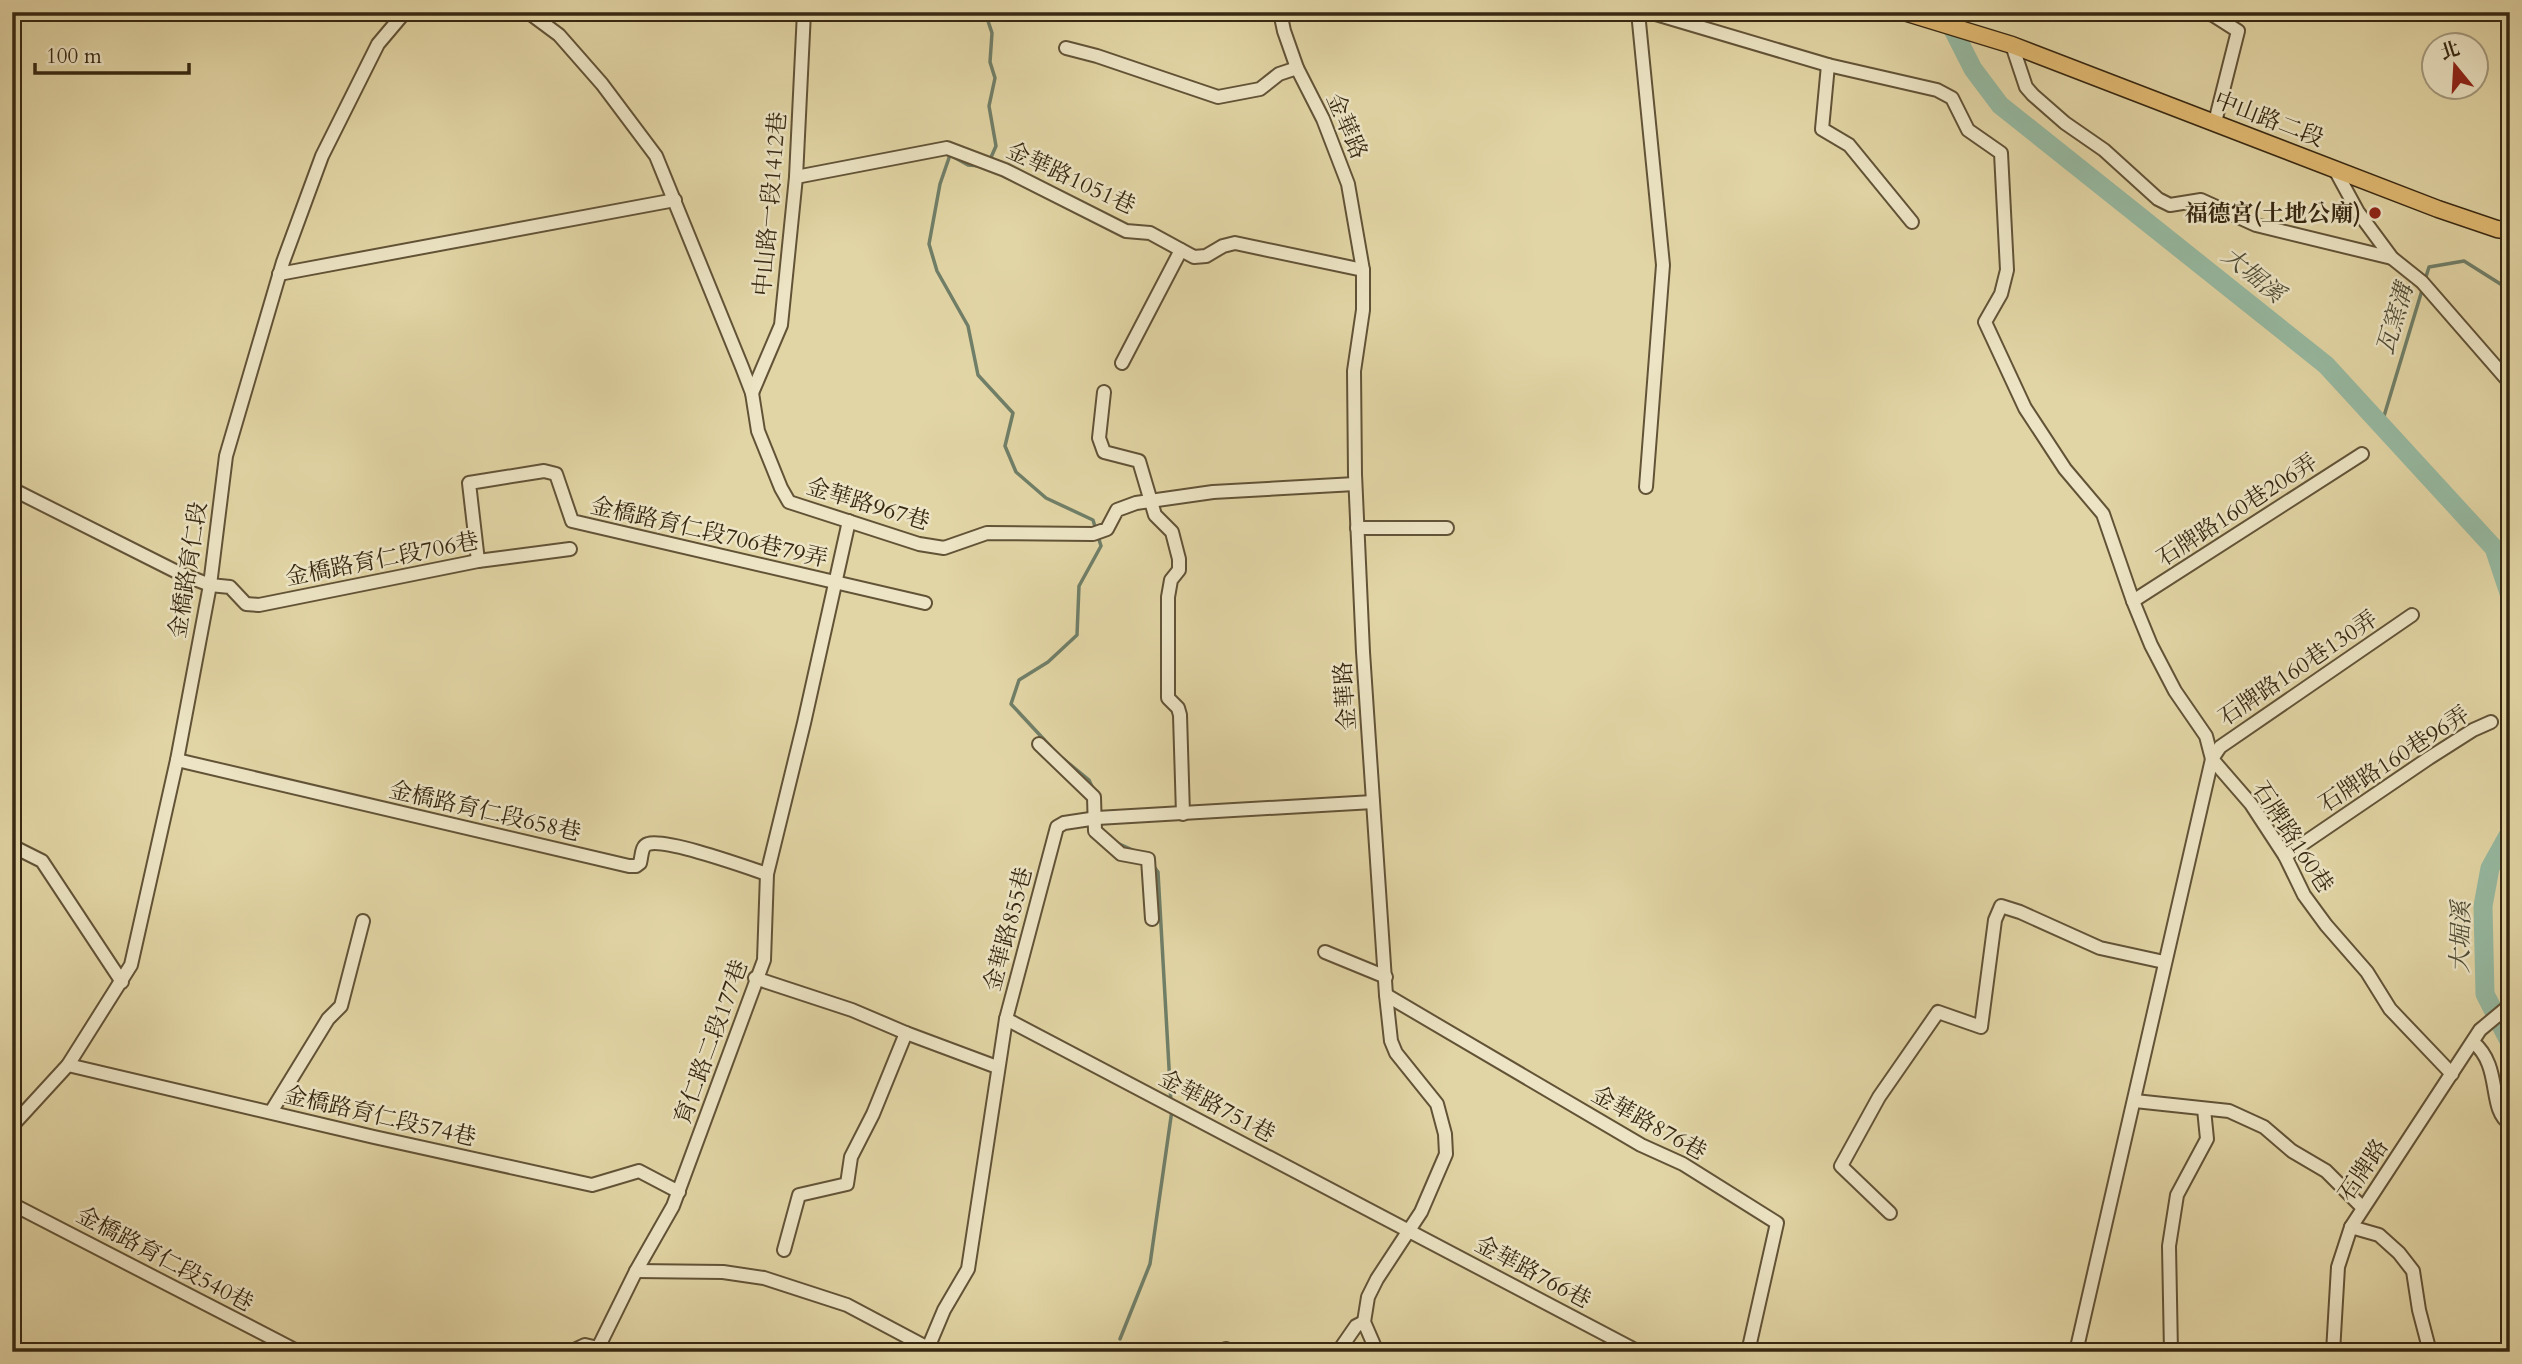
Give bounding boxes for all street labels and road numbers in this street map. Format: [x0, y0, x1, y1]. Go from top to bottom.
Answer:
street label: 中山路二段 [2210, 84, 2328, 154]
street label: 金華路 [1319, 88, 1375, 164]
street label: 中山路一段1412巷 [746, 110, 794, 298]
street label: 金華路1051巷 [1001, 135, 1141, 221]
street label: 石牌路160巷206弄 [2151, 446, 2323, 574]
street label: 金華路967巷 [803, 471, 933, 537]
street label: 金橋路育仁段706巷79弄 [587, 490, 831, 574]
street label: 金橋路育仁段 [162, 499, 214, 641]
street label: 金橋路育仁段706巷 [283, 525, 481, 593]
street label: 石牌路160巷130弄 [2212, 603, 2384, 733]
street label: 金華路 [1327, 661, 1363, 731]
street label: 石牌路160巷96弄 [2313, 699, 2475, 819]
street label: 金橋路育仁段658巷 [386, 774, 584, 848]
street label: 石牌路160巷 [2245, 775, 2341, 899]
street label: 金華路855巷 [977, 863, 1039, 995]
street label: 育仁路二段177巷 [667, 955, 755, 1129]
street label: 金華路751巷 [1154, 1062, 1280, 1150]
street label: 金橋路育仁段574巷 [281, 1079, 479, 1153]
street label: 金華路876巷 [1586, 1079, 1712, 1167]
street label: 石牌路 [2331, 1133, 2395, 1207]
street label: 金橋路育仁段540巷 [71, 1199, 259, 1319]
street label: 金華路766巷 [1470, 1228, 1596, 1316]

